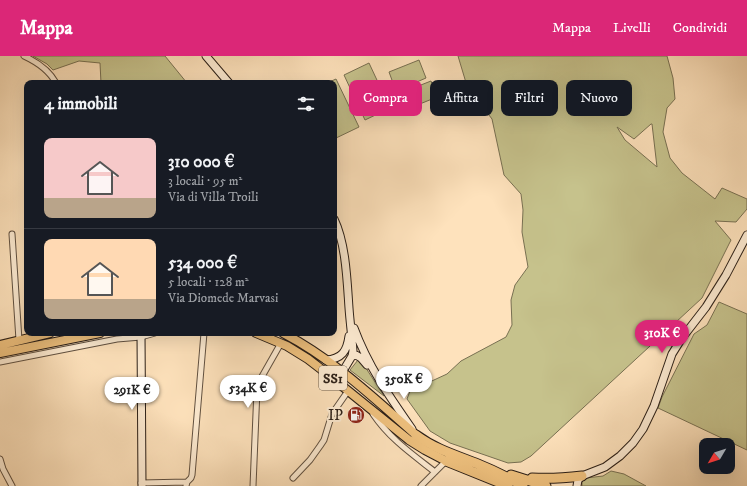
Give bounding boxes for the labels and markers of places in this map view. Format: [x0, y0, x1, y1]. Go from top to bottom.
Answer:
pin: 310K € [629, 320, 695, 354]
pin: 350K € [371, 366, 437, 400]
pin: 534K € [215, 375, 281, 409]
pin: 291K € [99, 377, 165, 411]
fuel station icon: IP [346, 405, 366, 425]
place label: IP [328, 406, 343, 425]

